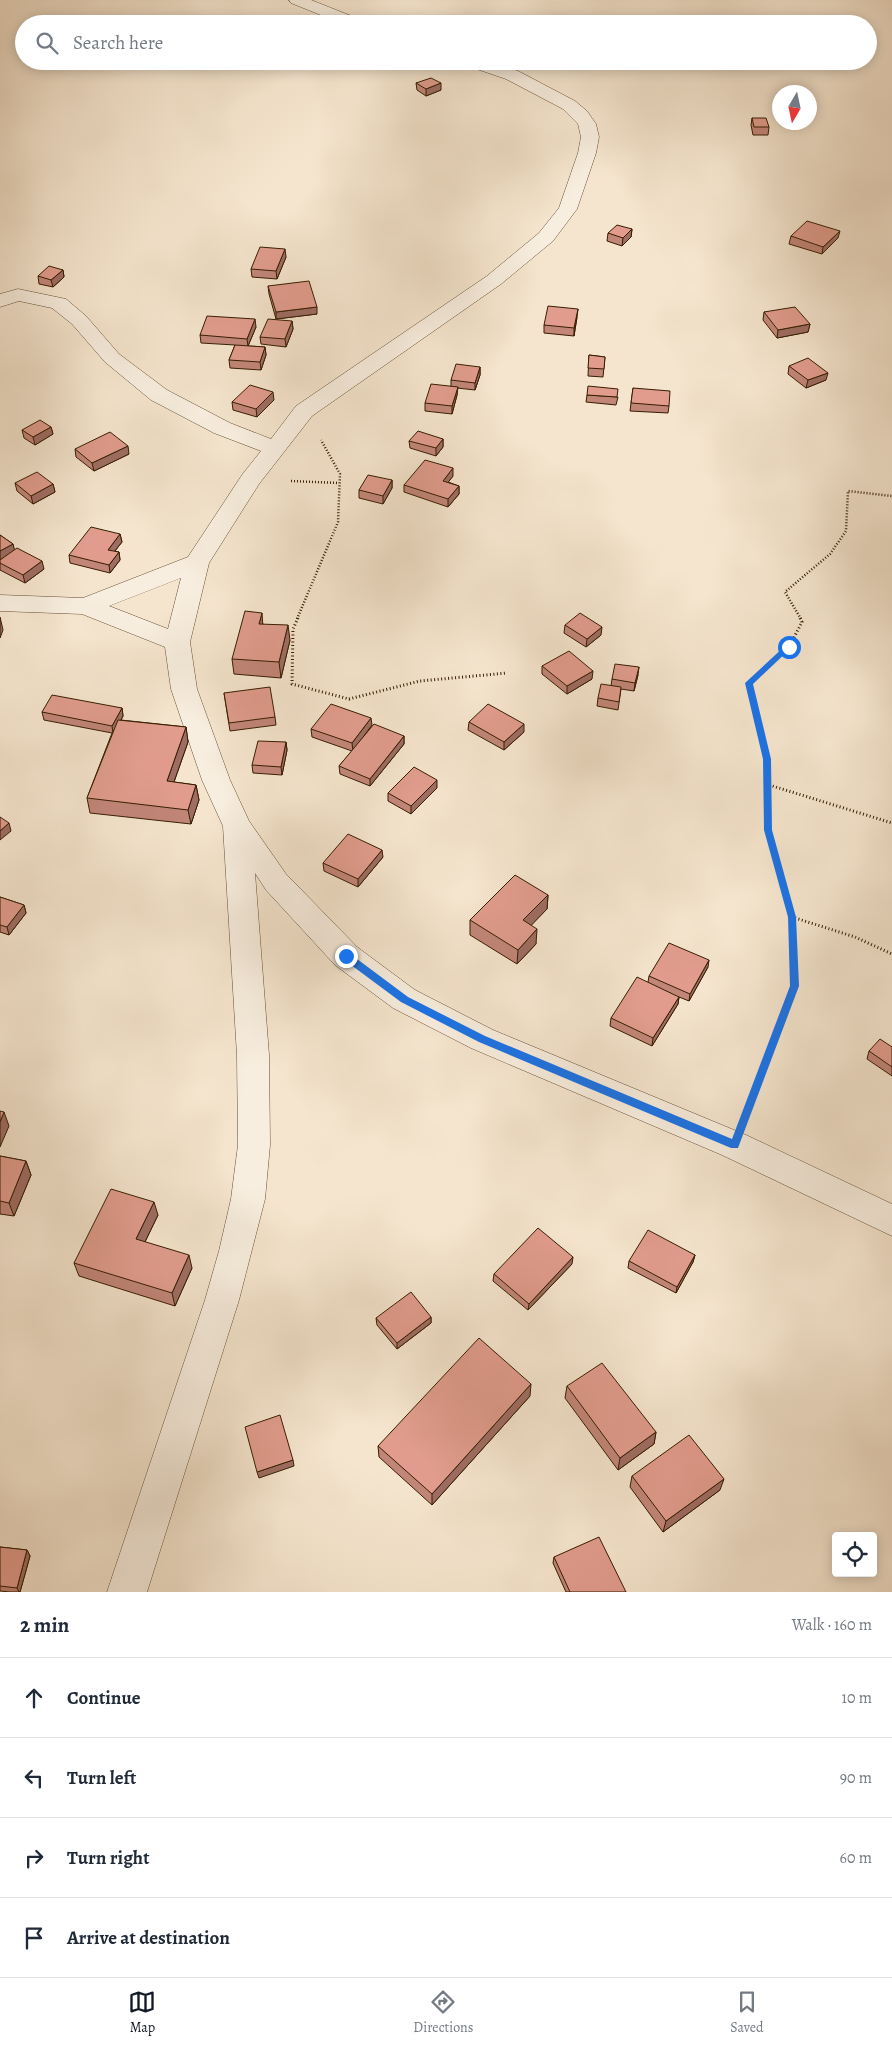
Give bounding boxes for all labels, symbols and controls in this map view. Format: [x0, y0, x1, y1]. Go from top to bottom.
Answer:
search box [15, 15, 877, 70]
icon: search [33, 29, 61, 57]
text: Search here [73, 30, 163, 56]
north arrow [772, 85, 817, 130]
route start [778, 636, 801, 659]
route end [335, 945, 358, 968]
map controls [832, 1532, 877, 1577]
button: locate [832, 1532, 877, 1577]
text: 2 min [20, 1611, 69, 1639]
text: Walk · 160 m [792, 1614, 872, 1636]
icon: ahead [20, 1684, 48, 1712]
text: Continue [67, 1685, 141, 1711]
text: 10 m [842, 1687, 872, 1709]
icon: left [20, 1764, 48, 1792]
text: Turn left [67, 1765, 136, 1791]
text: 90 m [840, 1767, 872, 1789]
icon: right [20, 1844, 48, 1872]
text: Turn right [67, 1845, 149, 1871]
text: 60 m [840, 1847, 872, 1869]
icon: arrive [20, 1924, 48, 1952]
text: Arrive at destination [67, 1925, 230, 1951]
tab: Map [128, 1988, 156, 2037]
tab: Directions [413, 1988, 473, 2037]
tab: Saved [730, 1988, 764, 2037]

